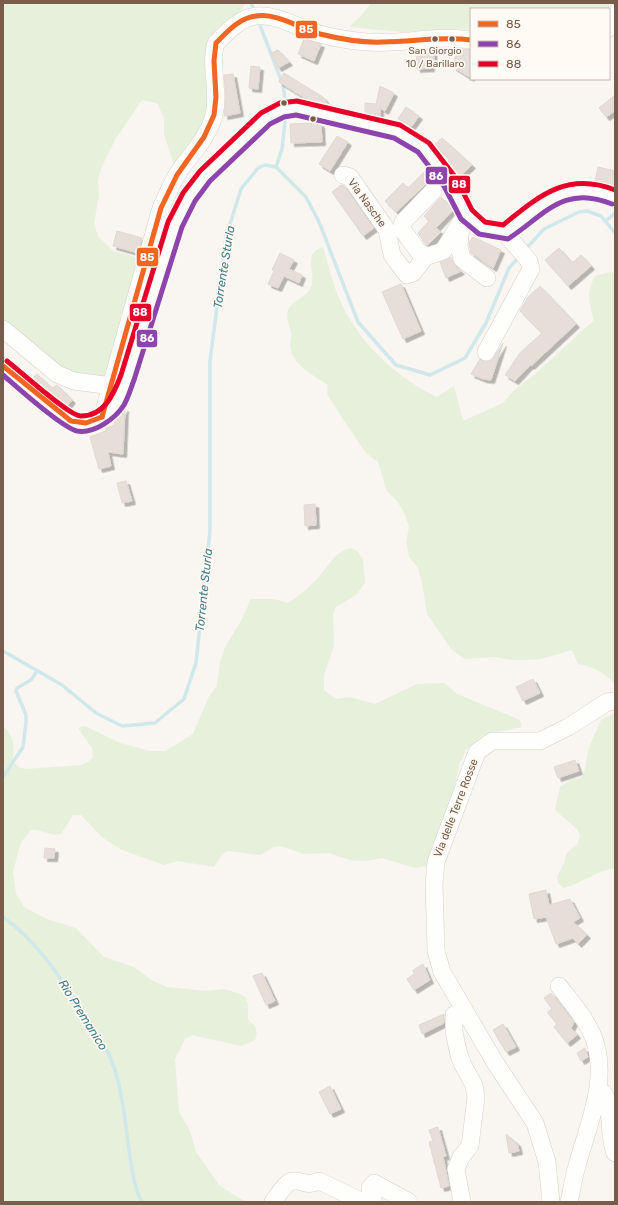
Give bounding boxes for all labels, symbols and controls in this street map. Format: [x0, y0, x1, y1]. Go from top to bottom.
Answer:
legend [470, 8, 610, 80]
text: 85 [506, 17, 521, 31]
line badge: 85 [295, 20, 318, 39]
text: 85 [299, 23, 313, 36]
marker: San Giorgio 10 / Barillaro [430, 34, 440, 44]
unlabelled marker [447, 34, 457, 44]
text: 86 [506, 37, 521, 51]
place label: San Giorgio 10 / Barillaro [406, 45, 465, 70]
text: 88 [506, 57, 521, 71]
unlabelled marker [279, 98, 289, 108]
unlabelled marker [308, 114, 318, 124]
line badge: 86 [425, 166, 448, 185]
text: 86 [429, 170, 443, 183]
line badge: 88 [448, 175, 471, 194]
street label: Via Nasche [345, 176, 389, 230]
text: 88 [452, 178, 466, 191]
water label: Torrente Sturla [211, 225, 237, 309]
line badge: 85 [136, 247, 159, 267]
text: 85 [140, 251, 154, 264]
line badge: 88 [129, 303, 152, 322]
text: 88 [133, 306, 147, 319]
line badge: 86 [136, 329, 158, 348]
text: 86 [140, 332, 154, 345]
water label: Torrente Sturla [193, 548, 215, 632]
street label: Via delle Terre Rosse [431, 757, 481, 859]
water label: Rio Premanico [56, 977, 110, 1053]

